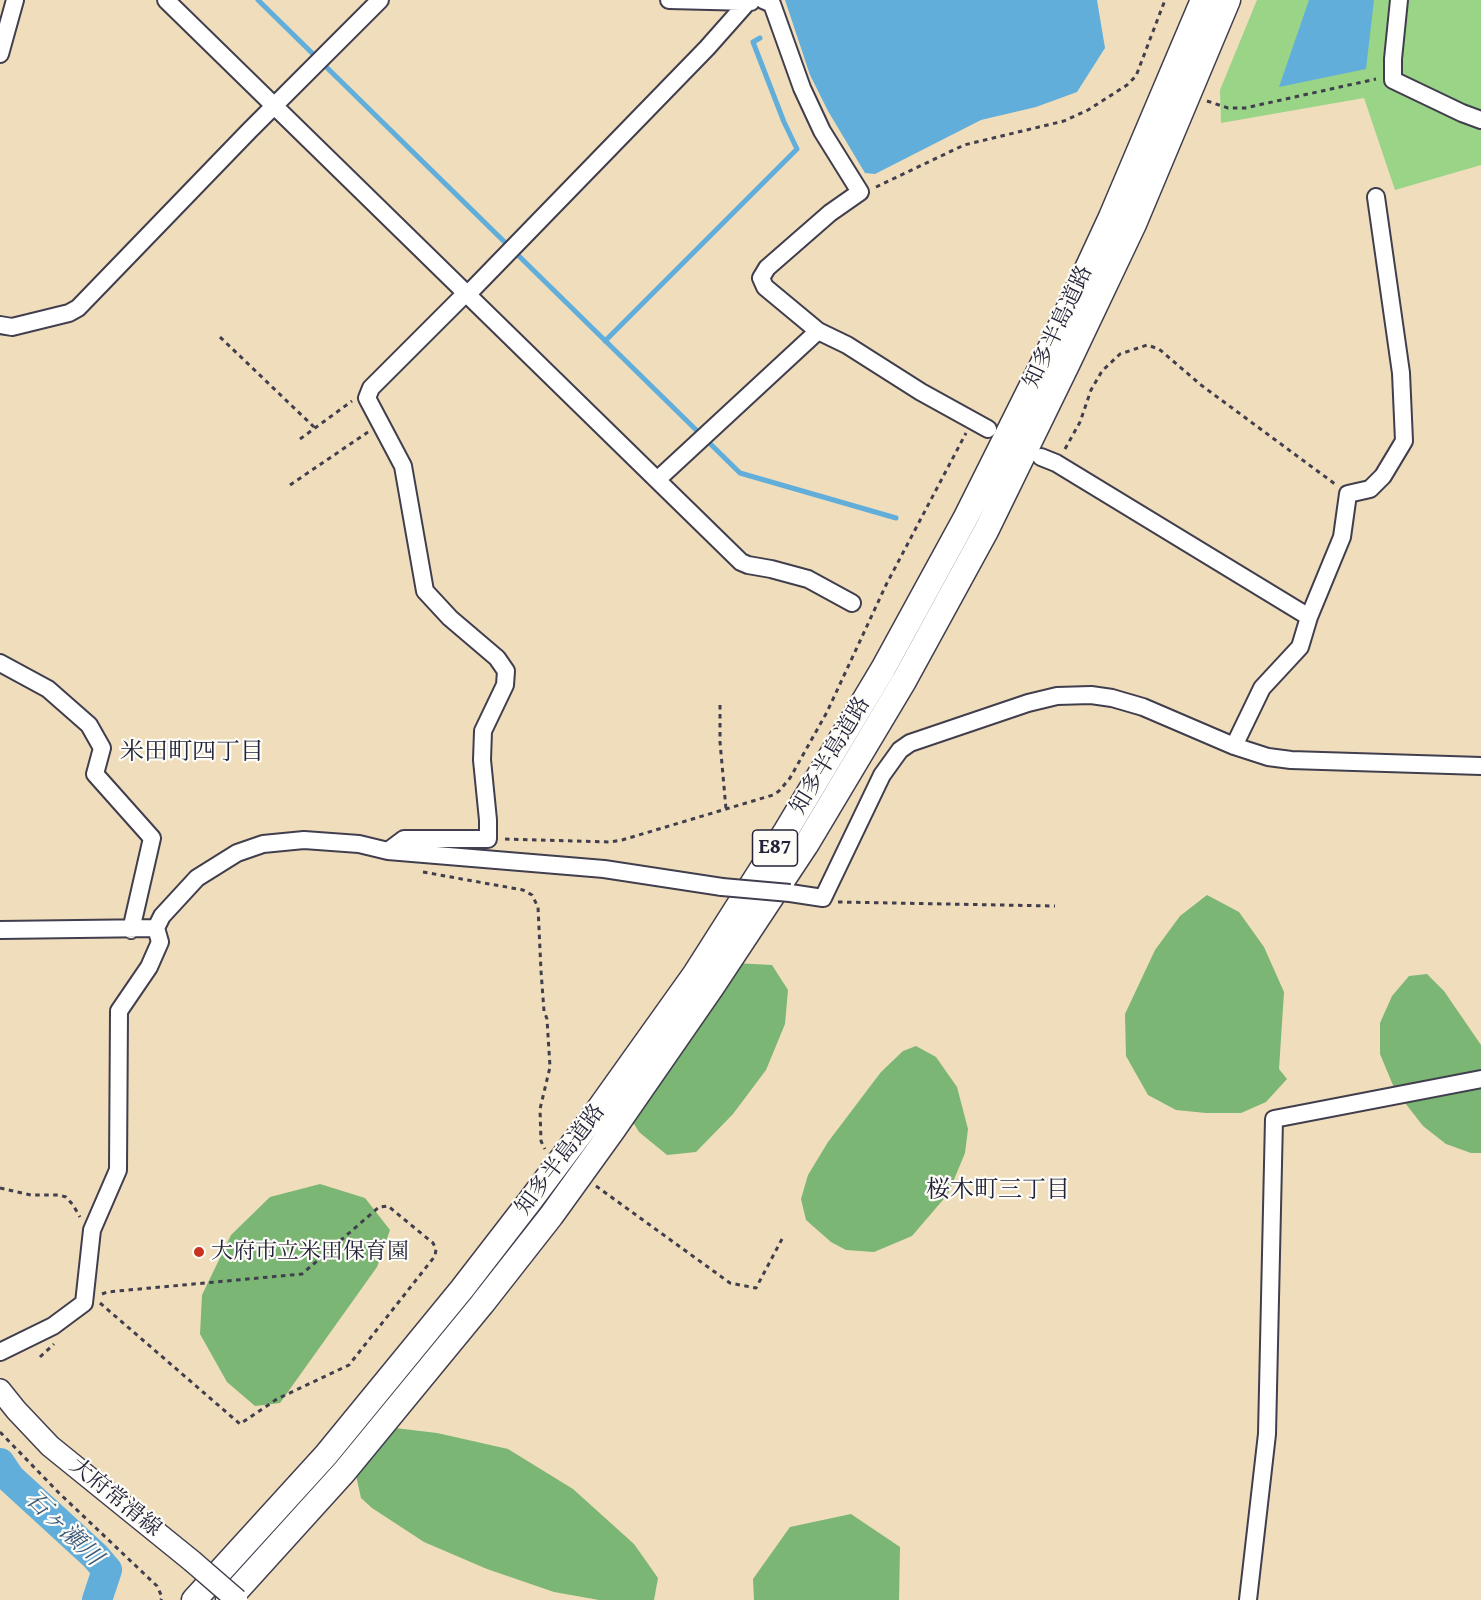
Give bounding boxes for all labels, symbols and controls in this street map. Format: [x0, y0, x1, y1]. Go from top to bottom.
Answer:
street label: 知多半島道路 [1019, 262, 1099, 392]
street label: 知多半島道路 [786, 693, 876, 819]
district label: 米田町四丁目 [120, 739, 264, 767]
road number: E87 [752, 830, 798, 866]
street label: 知多半島道路 [511, 1099, 611, 1221]
district label: 桜木町三丁目 [926, 1177, 1070, 1205]
place label: 大府市立米田保育園 [211, 1239, 409, 1265]
marker: 大府市立米田保育園 [192, 1245, 206, 1259]
street label: 大府常滑線 [64, 1453, 166, 1543]
water label: 石ヶ瀬川 [18, 1485, 108, 1573]

